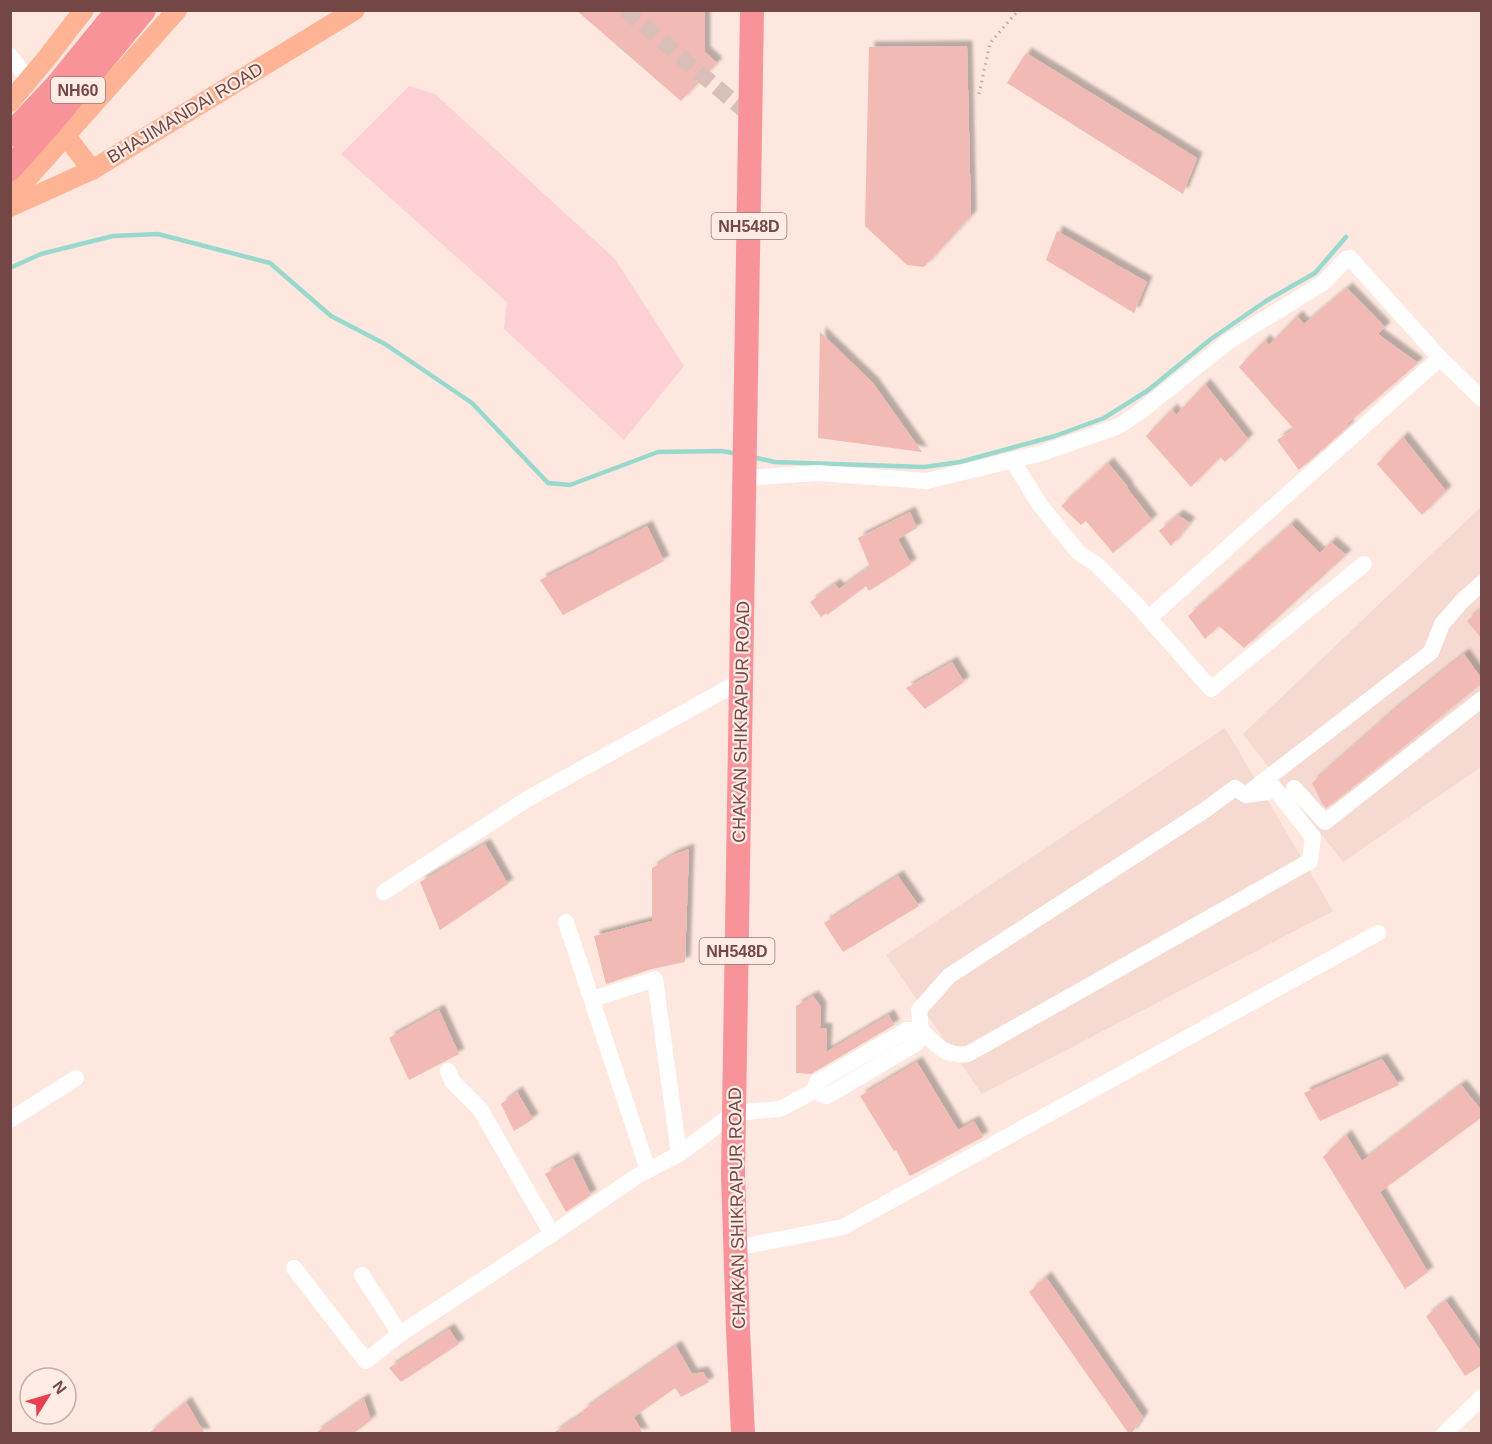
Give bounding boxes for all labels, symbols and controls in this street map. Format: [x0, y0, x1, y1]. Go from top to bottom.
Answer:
street label: BHAJIMANDAI ROAD [104, 59, 266, 167]
road number: NH60 [51, 77, 105, 103]
road number: NH548D [712, 213, 786, 239]
street label: CHAKAN SHIKRAPUR ROAD [729, 601, 753, 843]
road number: NH548D [700, 938, 774, 964]
street label: CHAKAN SHIKRAPUR ROAD [725, 1087, 749, 1329]
north arrow [18, 1366, 78, 1426]
text: N [49, 1378, 70, 1397]

